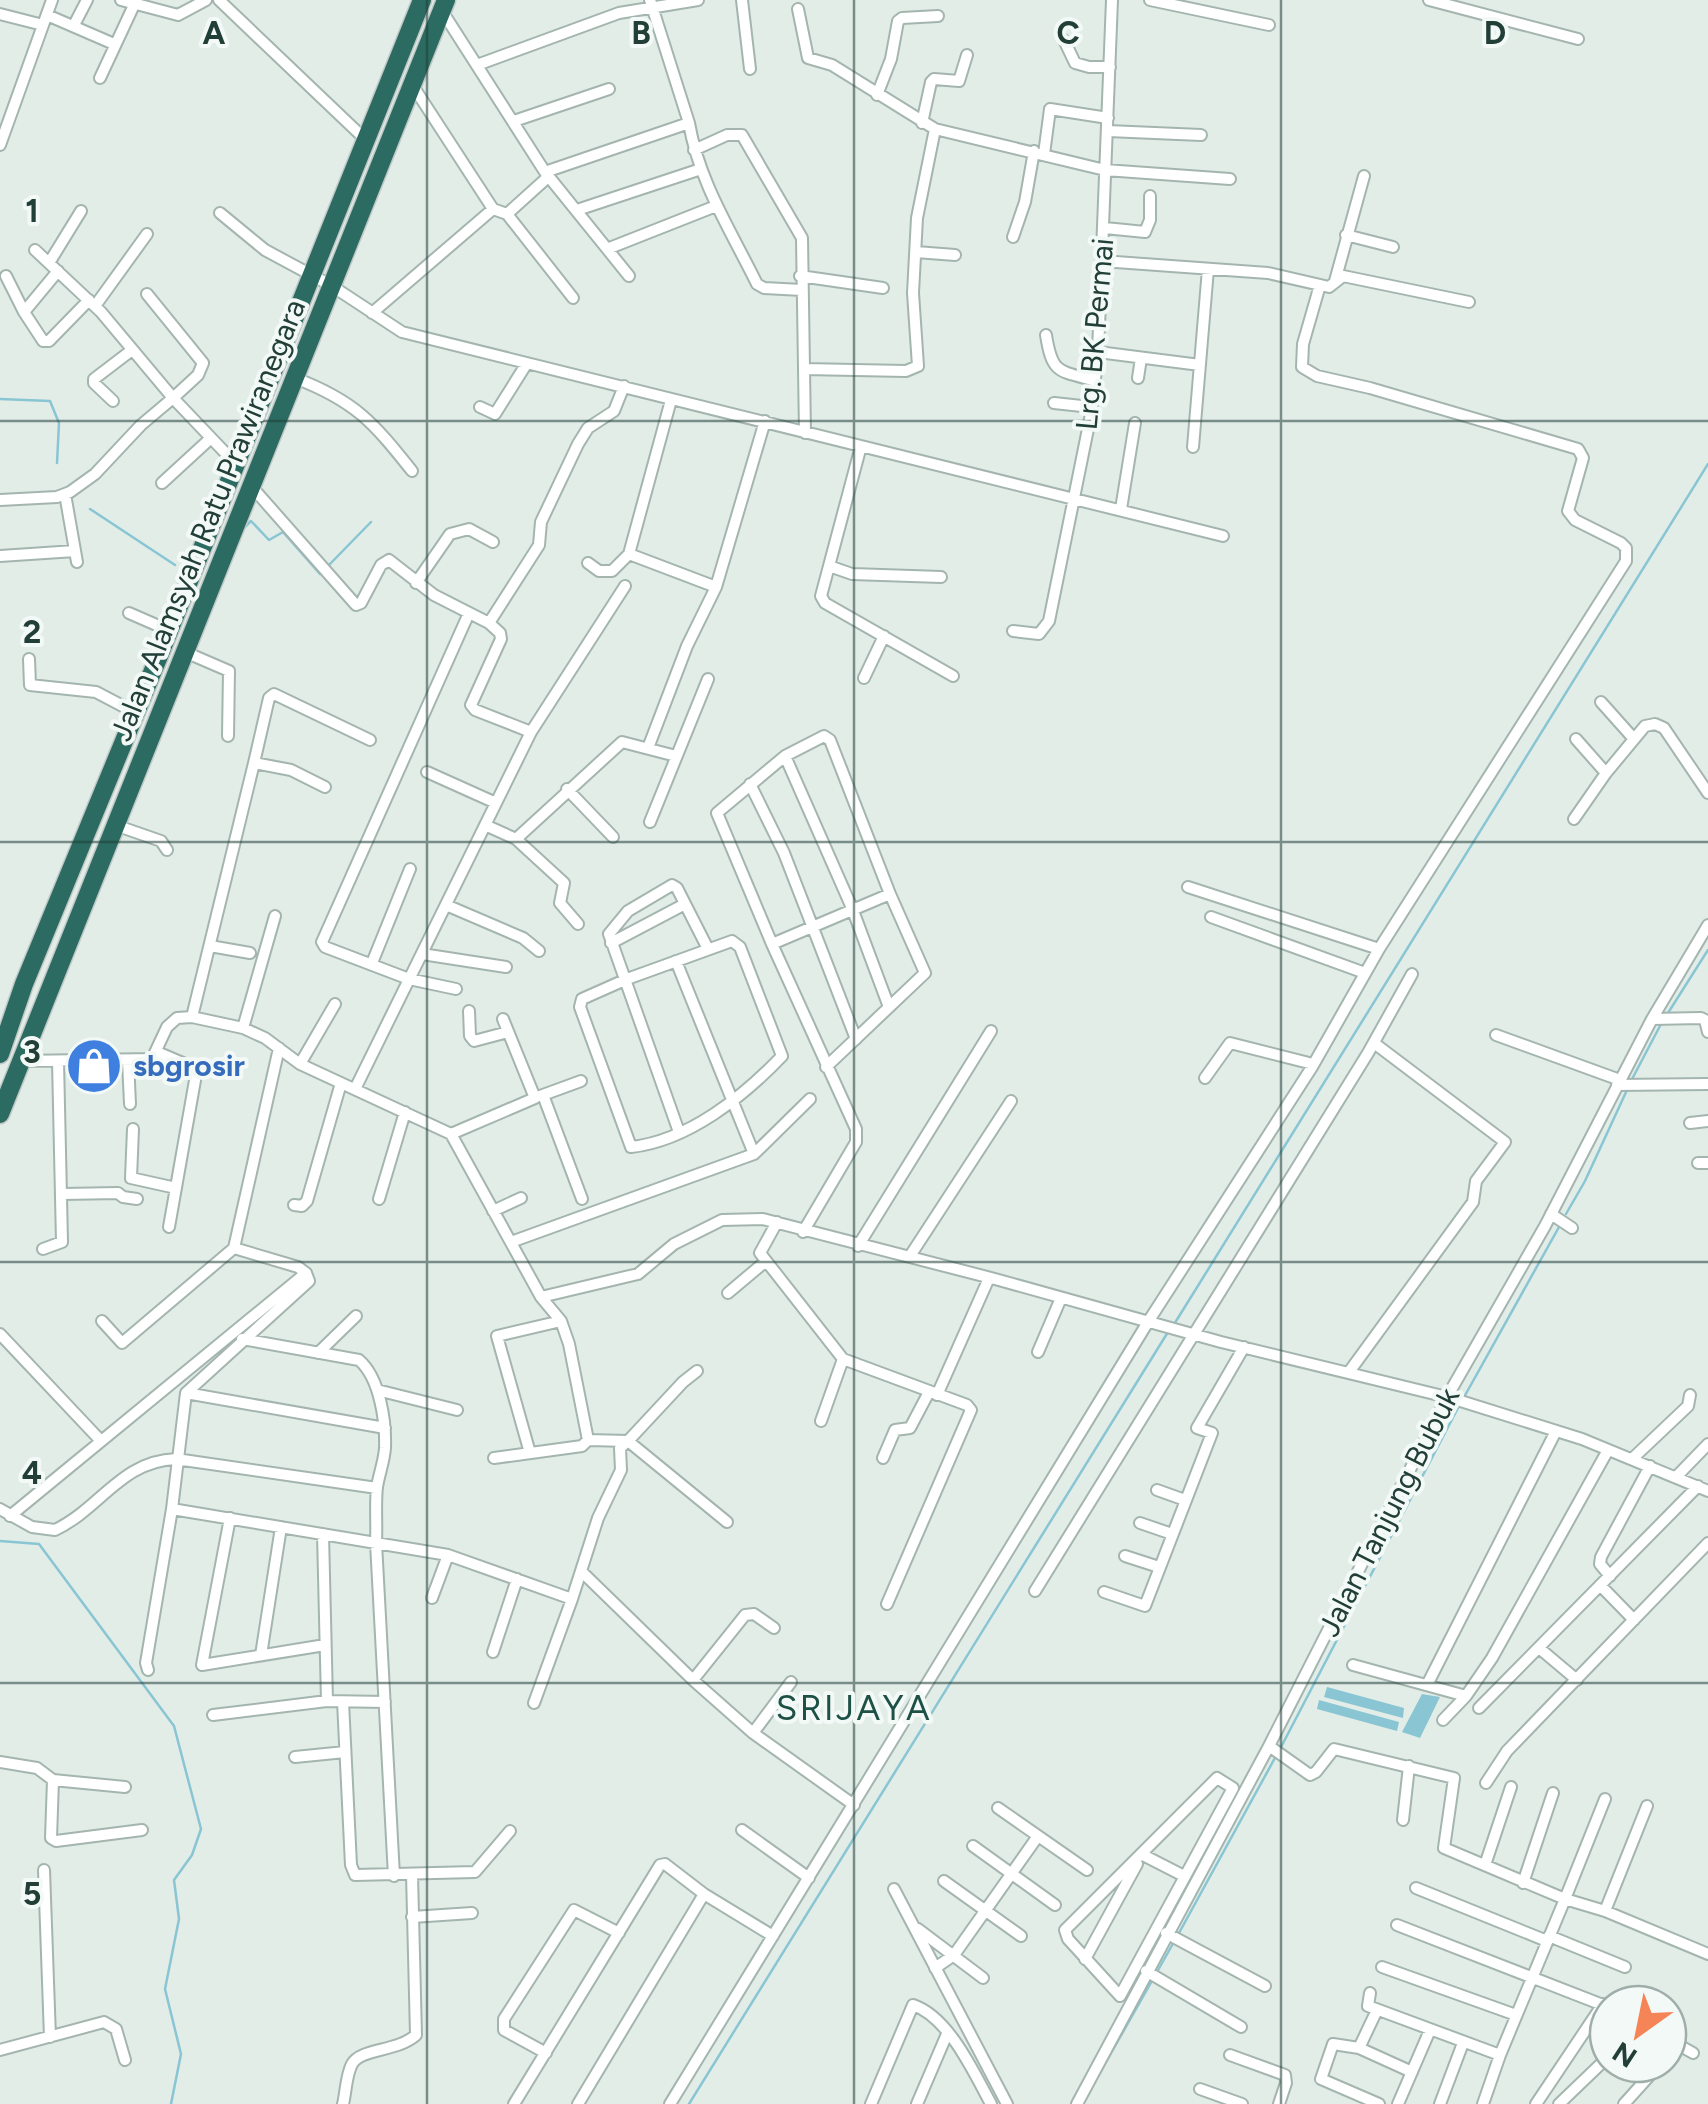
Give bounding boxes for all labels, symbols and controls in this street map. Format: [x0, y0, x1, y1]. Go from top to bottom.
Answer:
text: A [203, 14, 226, 52]
text: B [631, 14, 651, 52]
text: C [1056, 14, 1080, 52]
text: D [1484, 14, 1506, 52]
text: 1 [25, 192, 39, 230]
street label: Lrg. BK Permai [1068, 236, 1121, 431]
street label: Jalan Alamsyah Ratu Prawiranegara [102, 294, 313, 746]
text: 2 [23, 613, 41, 651]
text: 3 [23, 1033, 41, 1071]
shop icon: sbgrosir [64, 1036, 124, 1096]
place label: sbgrosir [133, 1047, 245, 1084]
street label: Jalan Tanjung Bubuk [1310, 1381, 1467, 1642]
text: 4 [22, 1454, 42, 1492]
district label: SRIJAYA [776, 1687, 932, 1729]
text: 5 [23, 1875, 41, 1913]
north arrow [1588, 1984, 1688, 2084]
text: N [1606, 2035, 1643, 2075]

